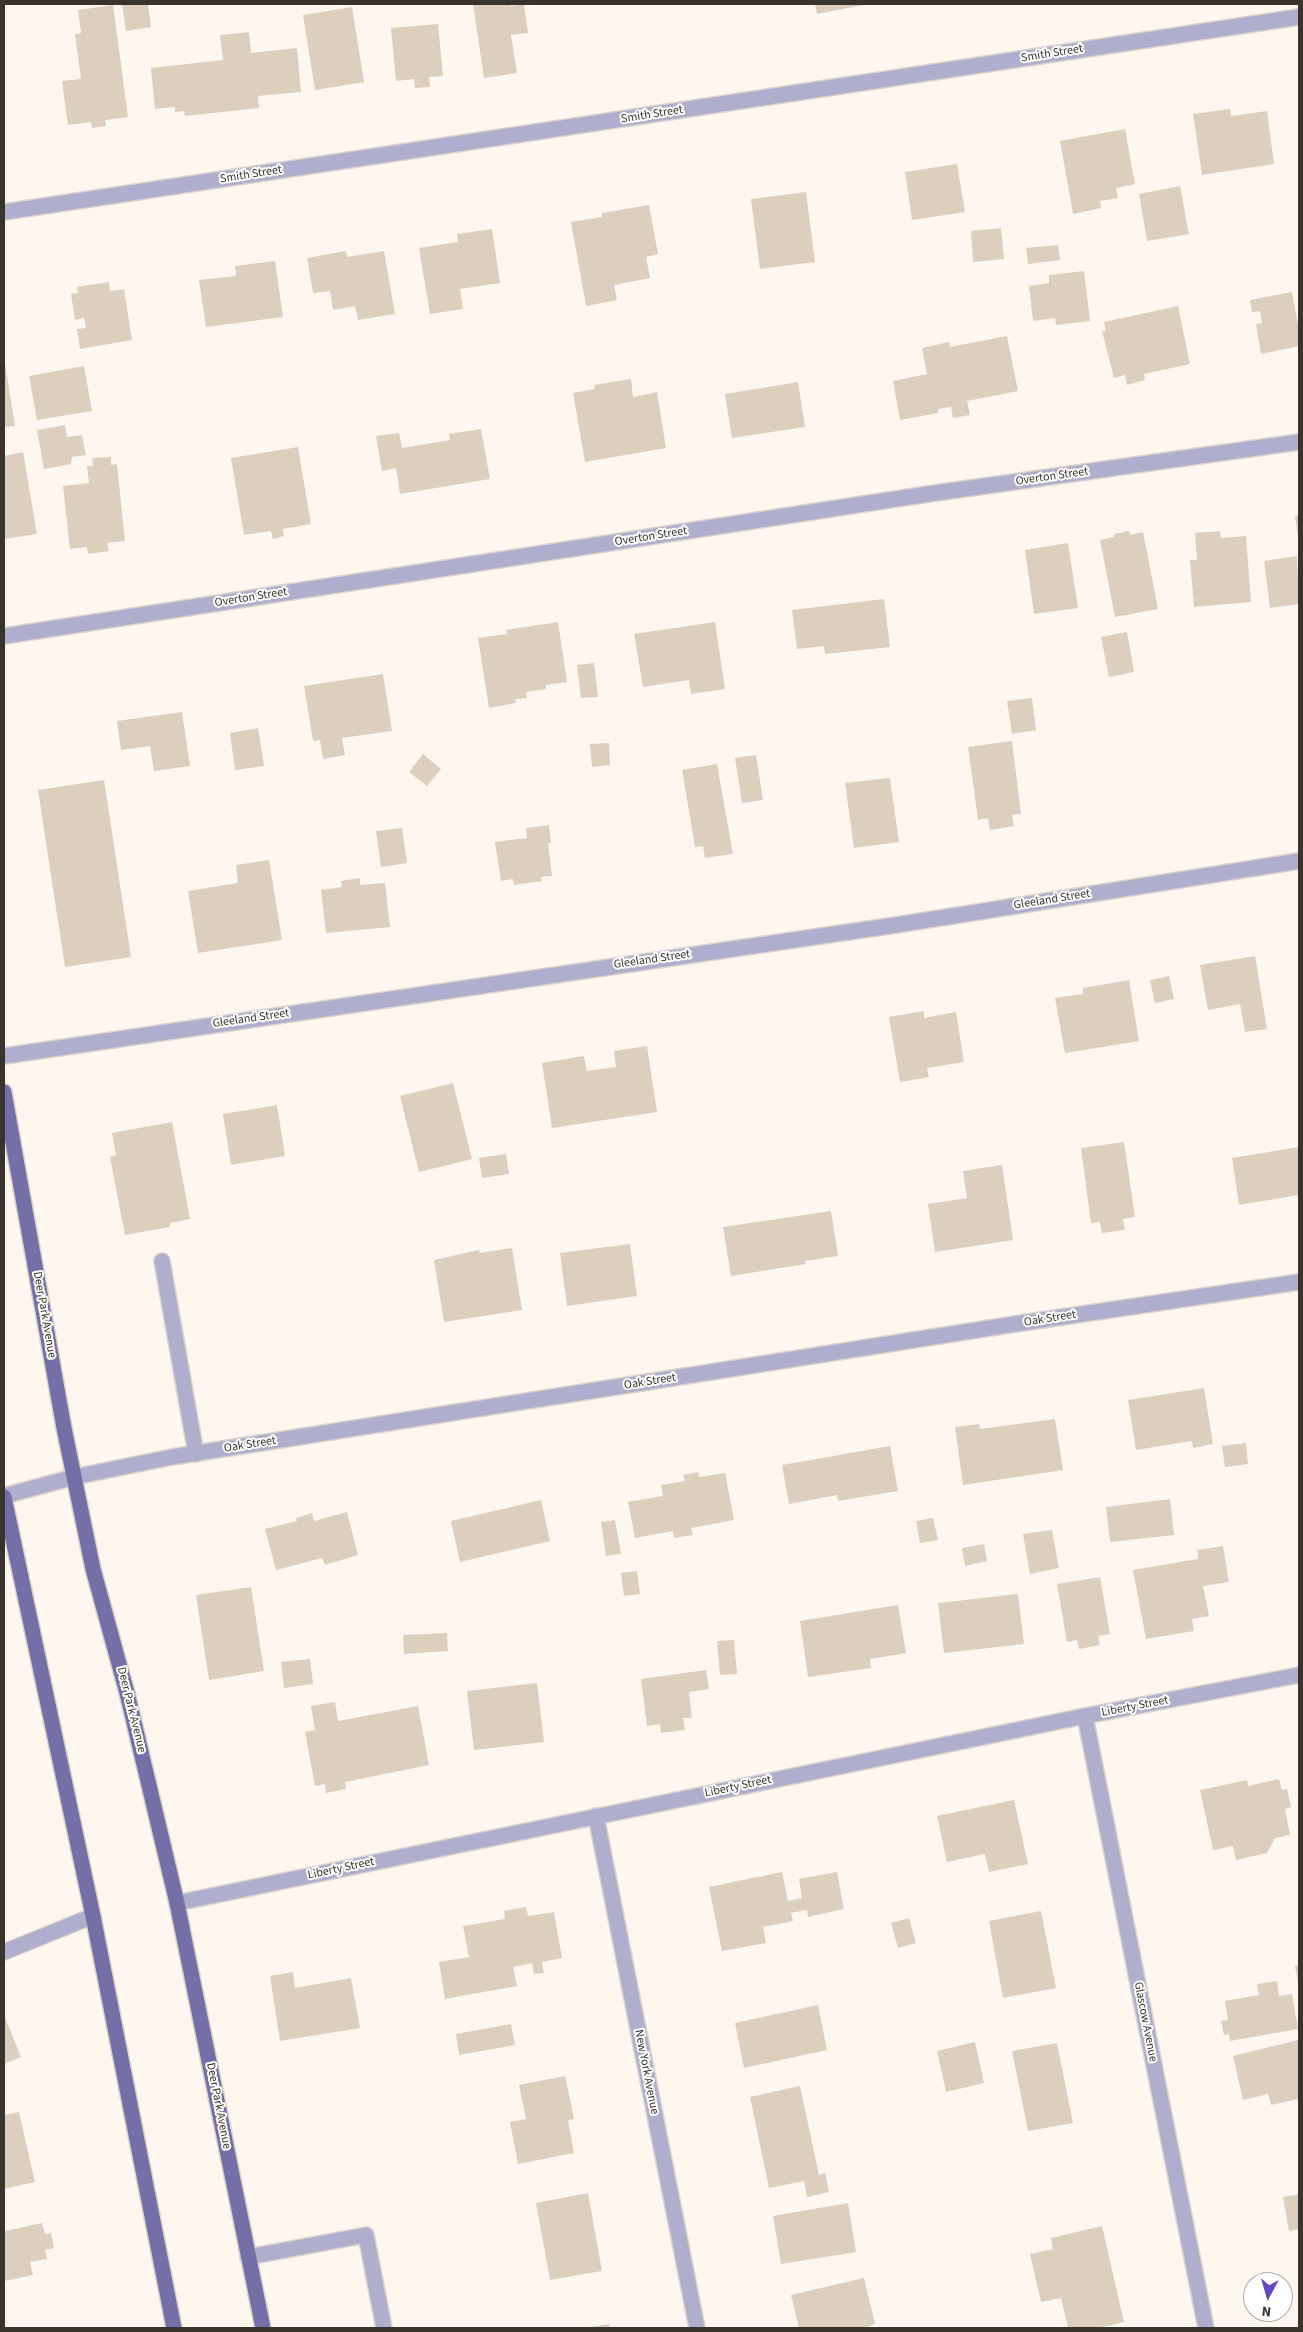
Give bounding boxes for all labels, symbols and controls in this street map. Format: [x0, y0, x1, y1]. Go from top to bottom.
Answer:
street label: Smith Street [1020, 42, 1084, 66]
street label: Smith Street [620, 103, 684, 127]
street label: Smith Street [219, 163, 283, 187]
street label: Overton Street [1015, 465, 1089, 489]
street label: Overton Street [614, 524, 688, 550]
street label: Overton Street [214, 585, 288, 611]
street label: Gleeland Street [1013, 887, 1091, 913]
street label: Gleeland Street [613, 948, 691, 972]
street label: Gleeland Street [212, 1007, 290, 1031]
street label: Deer Park Avenue [29, 1271, 59, 1359]
street label: Oak Street [1023, 1308, 1077, 1330]
street label: Oak Street [623, 1371, 677, 1393]
street label: Oak Street [223, 1434, 277, 1456]
street label: Deer Park Avenue [113, 1666, 149, 1754]
street label: Liberty Street [1100, 1693, 1170, 1721]
street label: Liberty Street [703, 1773, 773, 1801]
street label: Liberty Street [306, 1855, 376, 1883]
street label: Glascow Avenue [1130, 1981, 1160, 2063]
street label: New York Avenue [631, 2028, 661, 2116]
street label: Deer Park Avenue [203, 2062, 233, 2150]
north arrow [1243, 2272, 1293, 2322]
text: N [1261, 2300, 1272, 2321]

